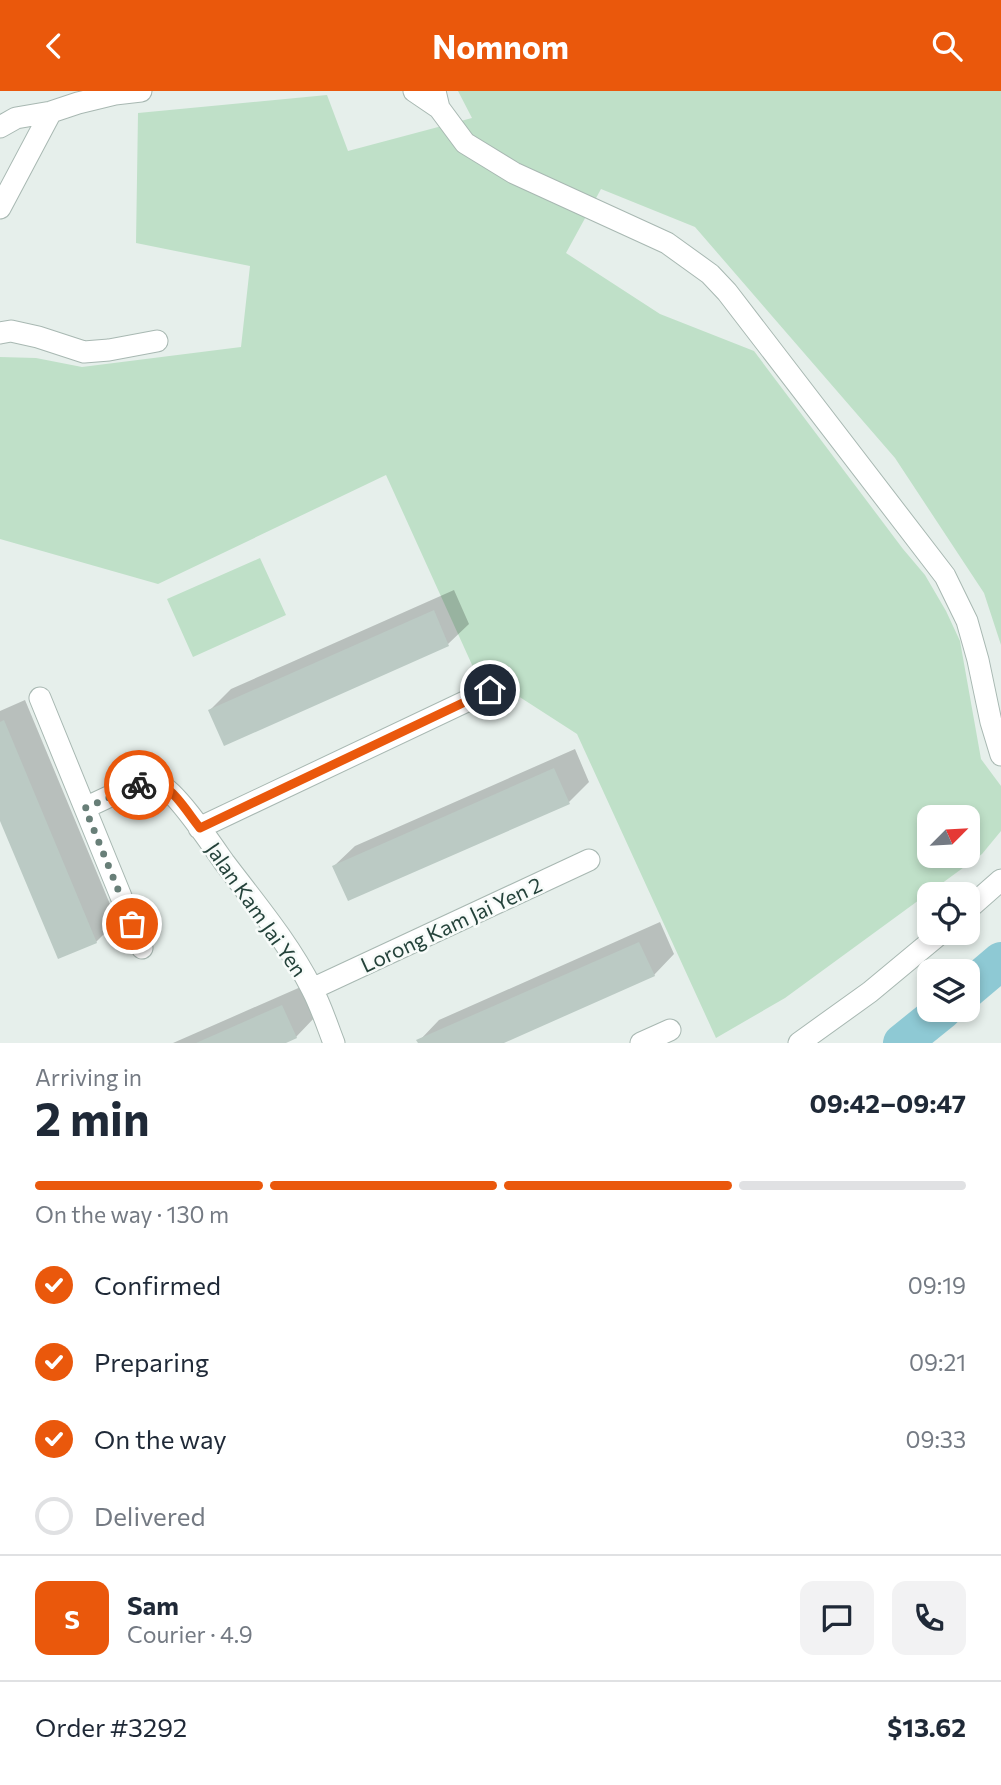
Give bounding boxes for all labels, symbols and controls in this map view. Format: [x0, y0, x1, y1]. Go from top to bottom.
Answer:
text: Nomnom [432, 26, 569, 66]
icon: back [35, 27, 73, 65]
icon: search [928, 27, 966, 65]
pin [460, 660, 520, 720]
icon: home [471, 671, 509, 709]
courier [104, 750, 174, 820]
icon: bike [120, 766, 158, 804]
north arrow [917, 805, 980, 868]
map controls [917, 805, 980, 1022]
street label: Jalan Kam Jai Yen [201, 837, 313, 981]
street label: Lorong Kam Jai Yen 2 [356, 871, 546, 977]
button: locate [917, 882, 980, 945]
pin [102, 894, 162, 954]
icon: bag [113, 905, 151, 943]
button: layers [917, 959, 980, 1022]
text: Arriving in [35, 1063, 142, 1091]
text: 09:42–09:47 [809, 1087, 966, 1118]
text: 2 min [35, 1089, 150, 1145]
text: On the way · 130 m [35, 1200, 229, 1228]
icon: check [35, 1266, 73, 1304]
text: Confirmed [94, 1269, 221, 1300]
text: 09:19 [908, 1271, 966, 1299]
icon: check [35, 1343, 73, 1381]
text: Preparing [94, 1346, 209, 1377]
text: 09:21 [909, 1348, 966, 1376]
icon: check [35, 1420, 73, 1458]
text: On the way [94, 1423, 227, 1454]
text: 09:33 [905, 1425, 966, 1453]
text: Delivered [94, 1500, 205, 1531]
button: chat [800, 1581, 874, 1655]
button: phone [892, 1581, 966, 1655]
text: Sam [127, 1589, 179, 1620]
text: S [64, 1603, 80, 1634]
text: Courier · 4.9 [127, 1620, 253, 1648]
text: Order #3292 [35, 1711, 187, 1742]
text: $13.62 [887, 1711, 966, 1742]

